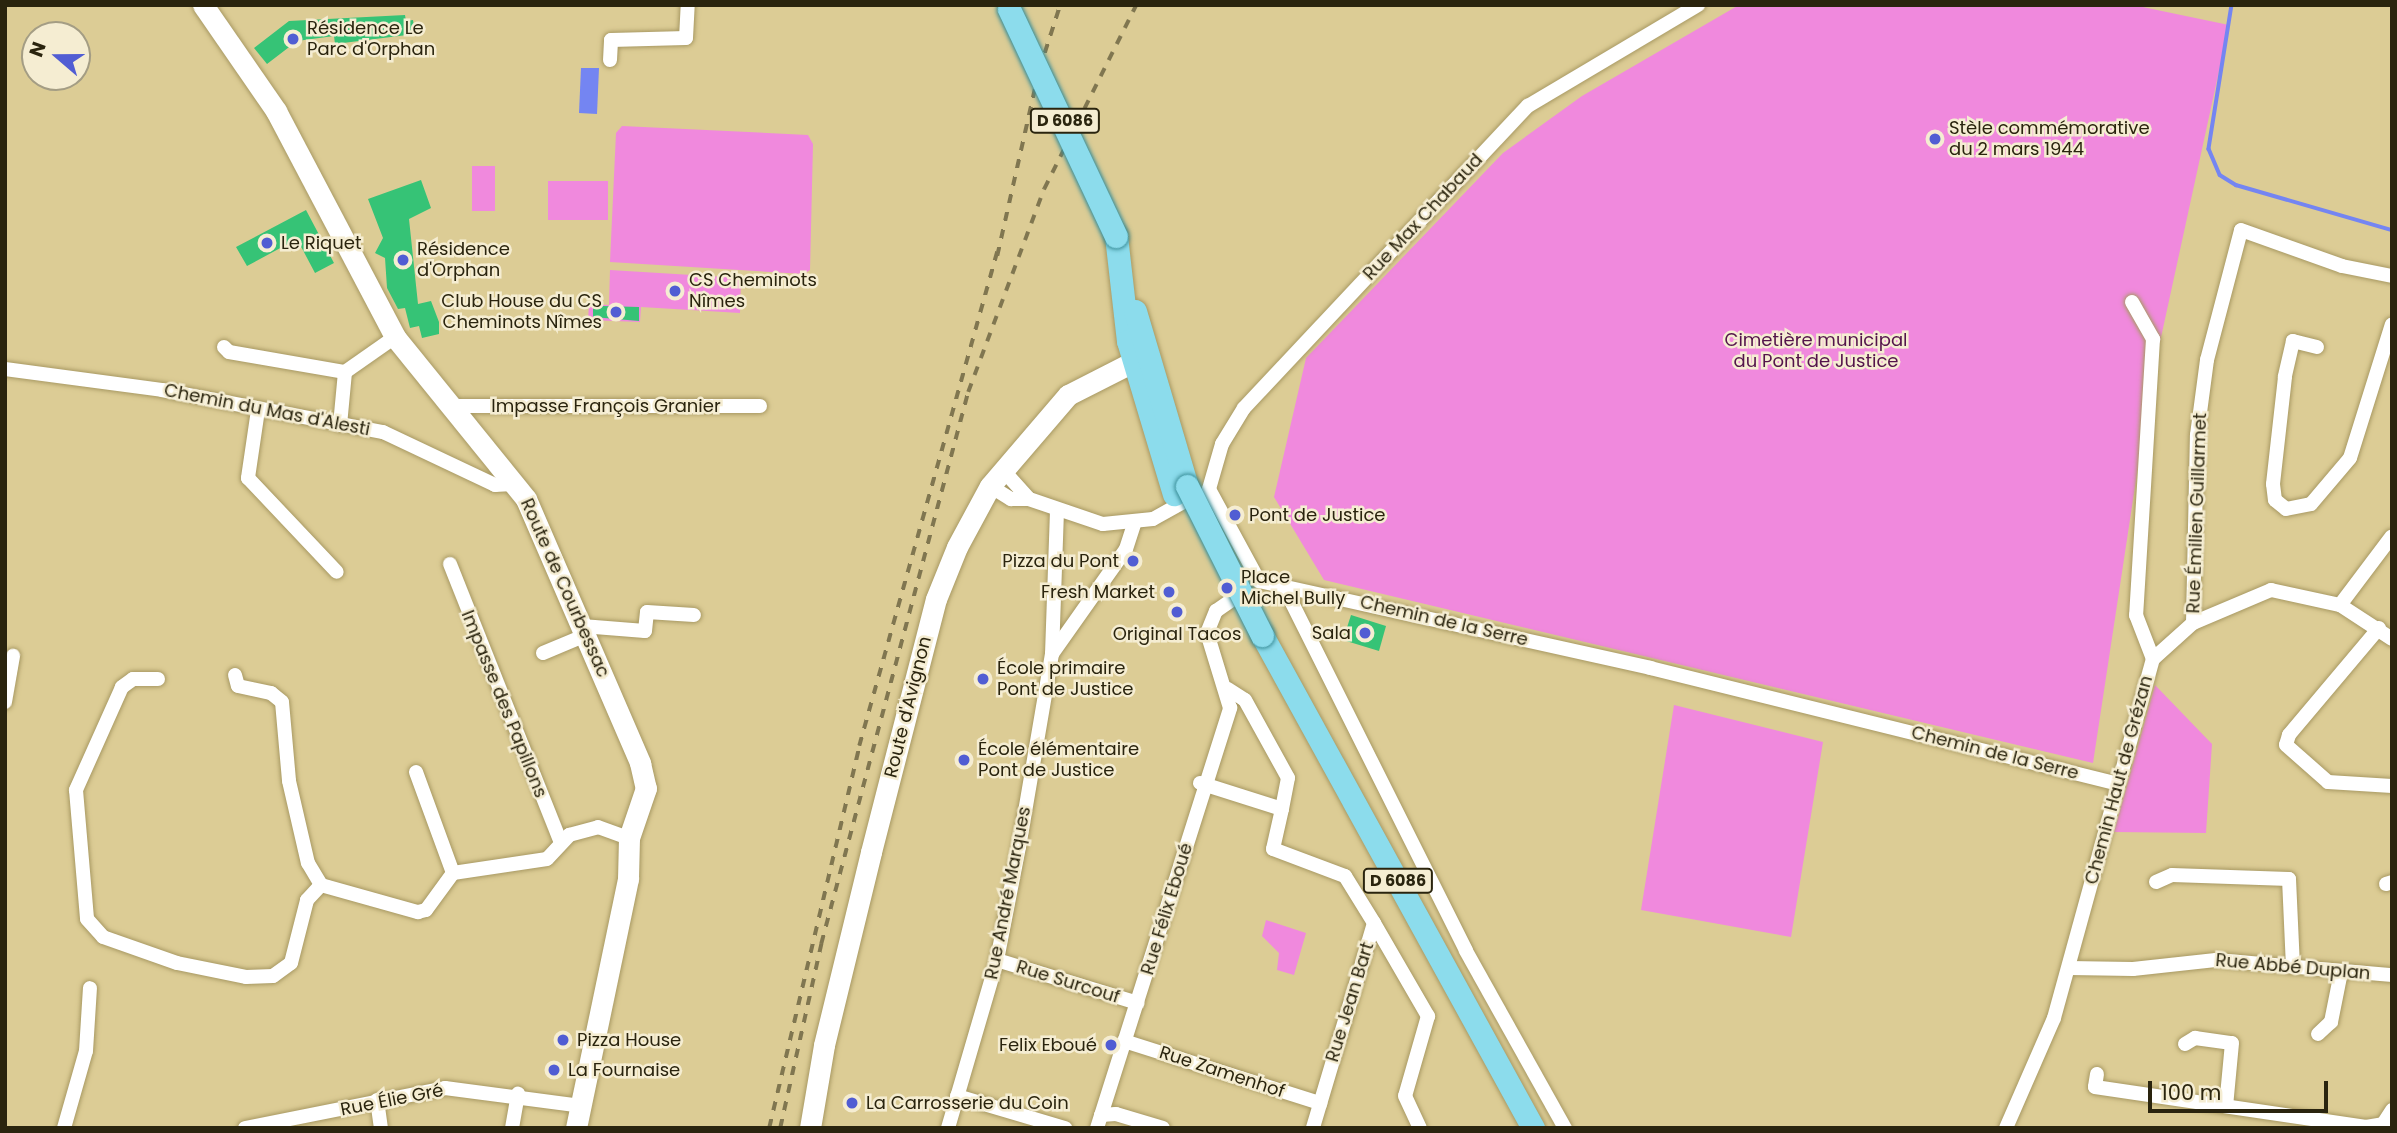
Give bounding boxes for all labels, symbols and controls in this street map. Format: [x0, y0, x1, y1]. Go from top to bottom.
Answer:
place label: Résidence Le Parc d'Orphan [307, 18, 435, 60]
north arrow [21, 21, 91, 91]
marker: Résidence Le Parc d'Orphan [285, 31, 301, 47]
text: N [23, 38, 53, 61]
road number: D 6086 [1028, 108, 1102, 134]
place label: Stèle commémorative du 2 mars 1944 [1949, 118, 2150, 160]
marker: Stèle commémorative du 2 mars 1944 [1927, 131, 1943, 147]
street label: Rue Max Chabaud [1359, 149, 1487, 285]
place label: Le Riquet [281, 232, 362, 254]
marker: Le Riquet [259, 235, 275, 251]
place label: Résidence d'Orphan [417, 239, 510, 282]
marker: Résidence d'Orphan [395, 252, 411, 268]
place label: CS Cheminots Nîmes [689, 270, 817, 312]
marker: CS Cheminots Nîmes [667, 283, 683, 299]
place label: Club House du CS Cheminots Nîmes [441, 291, 602, 334]
marker: Club House du CS Cheminots Nîmes [608, 304, 624, 320]
park label: Cimetière municipal du Pont de Justice [1725, 330, 1907, 372]
street label: Chemin du Mas d'Alesti [162, 379, 372, 441]
street label: Impasse François Granier [491, 395, 721, 417]
street label: Rue Émilien Guillarmet [2183, 412, 2211, 614]
street label: Route de Courbessac [516, 495, 614, 681]
place label: Pont de Justice [1249, 504, 1385, 526]
marker: Pont de Justice [1227, 507, 1243, 523]
place label: Pizza du Pont [1002, 550, 1119, 572]
marker: Pizza du Pont [1125, 553, 1141, 569]
place label: Place Michel Bully [1241, 567, 1345, 610]
marker: Place Michel Bully [1219, 580, 1235, 596]
place label: Fresh Market [1041, 581, 1155, 603]
marker: Fresh Market [1161, 584, 1177, 600]
street label: Chemin de la Serre [1358, 591, 1530, 651]
marker: Original Tacos [1169, 604, 1185, 620]
street label: Impasse des Papillons [457, 607, 551, 801]
place label: Sala [1312, 622, 1351, 644]
place label: Original Tacos [1113, 623, 1241, 645]
marker: Sala [1357, 625, 1373, 641]
street label: Route d'Avignon [880, 634, 936, 780]
place label: École primaire Pont de Justice [997, 658, 1133, 700]
marker: École primaire Pont de Justice [975, 671, 991, 687]
street label: Chemin Haut de Grézan [2081, 673, 2157, 887]
street label: Chemin de la Serre [1909, 722, 2081, 784]
place label: École élémentaire Pont de Justice [978, 739, 1139, 782]
marker: École élémentaire Pont de Justice [956, 752, 972, 768]
street label: Rue André Marques [981, 805, 1035, 981]
street label: Rue Félix Eboué [1137, 841, 1197, 977]
road number: D 6086 [1361, 868, 1435, 894]
street label: Rue Jean Bart [1322, 940, 1378, 1064]
street label: Rue Abbé Duplan [2215, 949, 2371, 985]
street label: Rue Surcouf [1014, 956, 1122, 1008]
place label: Pizza House [577, 1029, 681, 1051]
marker: Pizza House [555, 1032, 571, 1048]
place label: Felix Eboué [999, 1034, 1097, 1056]
marker: Felix Eboué [1103, 1037, 1119, 1053]
street label: Rue Zamenhof [1157, 1042, 1287, 1102]
place label: La Fournaise [568, 1059, 680, 1081]
marker: La Fournaise [546, 1062, 562, 1078]
scale bar [2152, 1066, 2332, 1110]
text: 100 m [2161, 1078, 2221, 1107]
street label: Rue Élie Gré [339, 1079, 445, 1121]
place label: La Carrosserie du Coin [866, 1092, 1069, 1114]
marker: La Carrosserie du Coin [844, 1095, 860, 1111]

